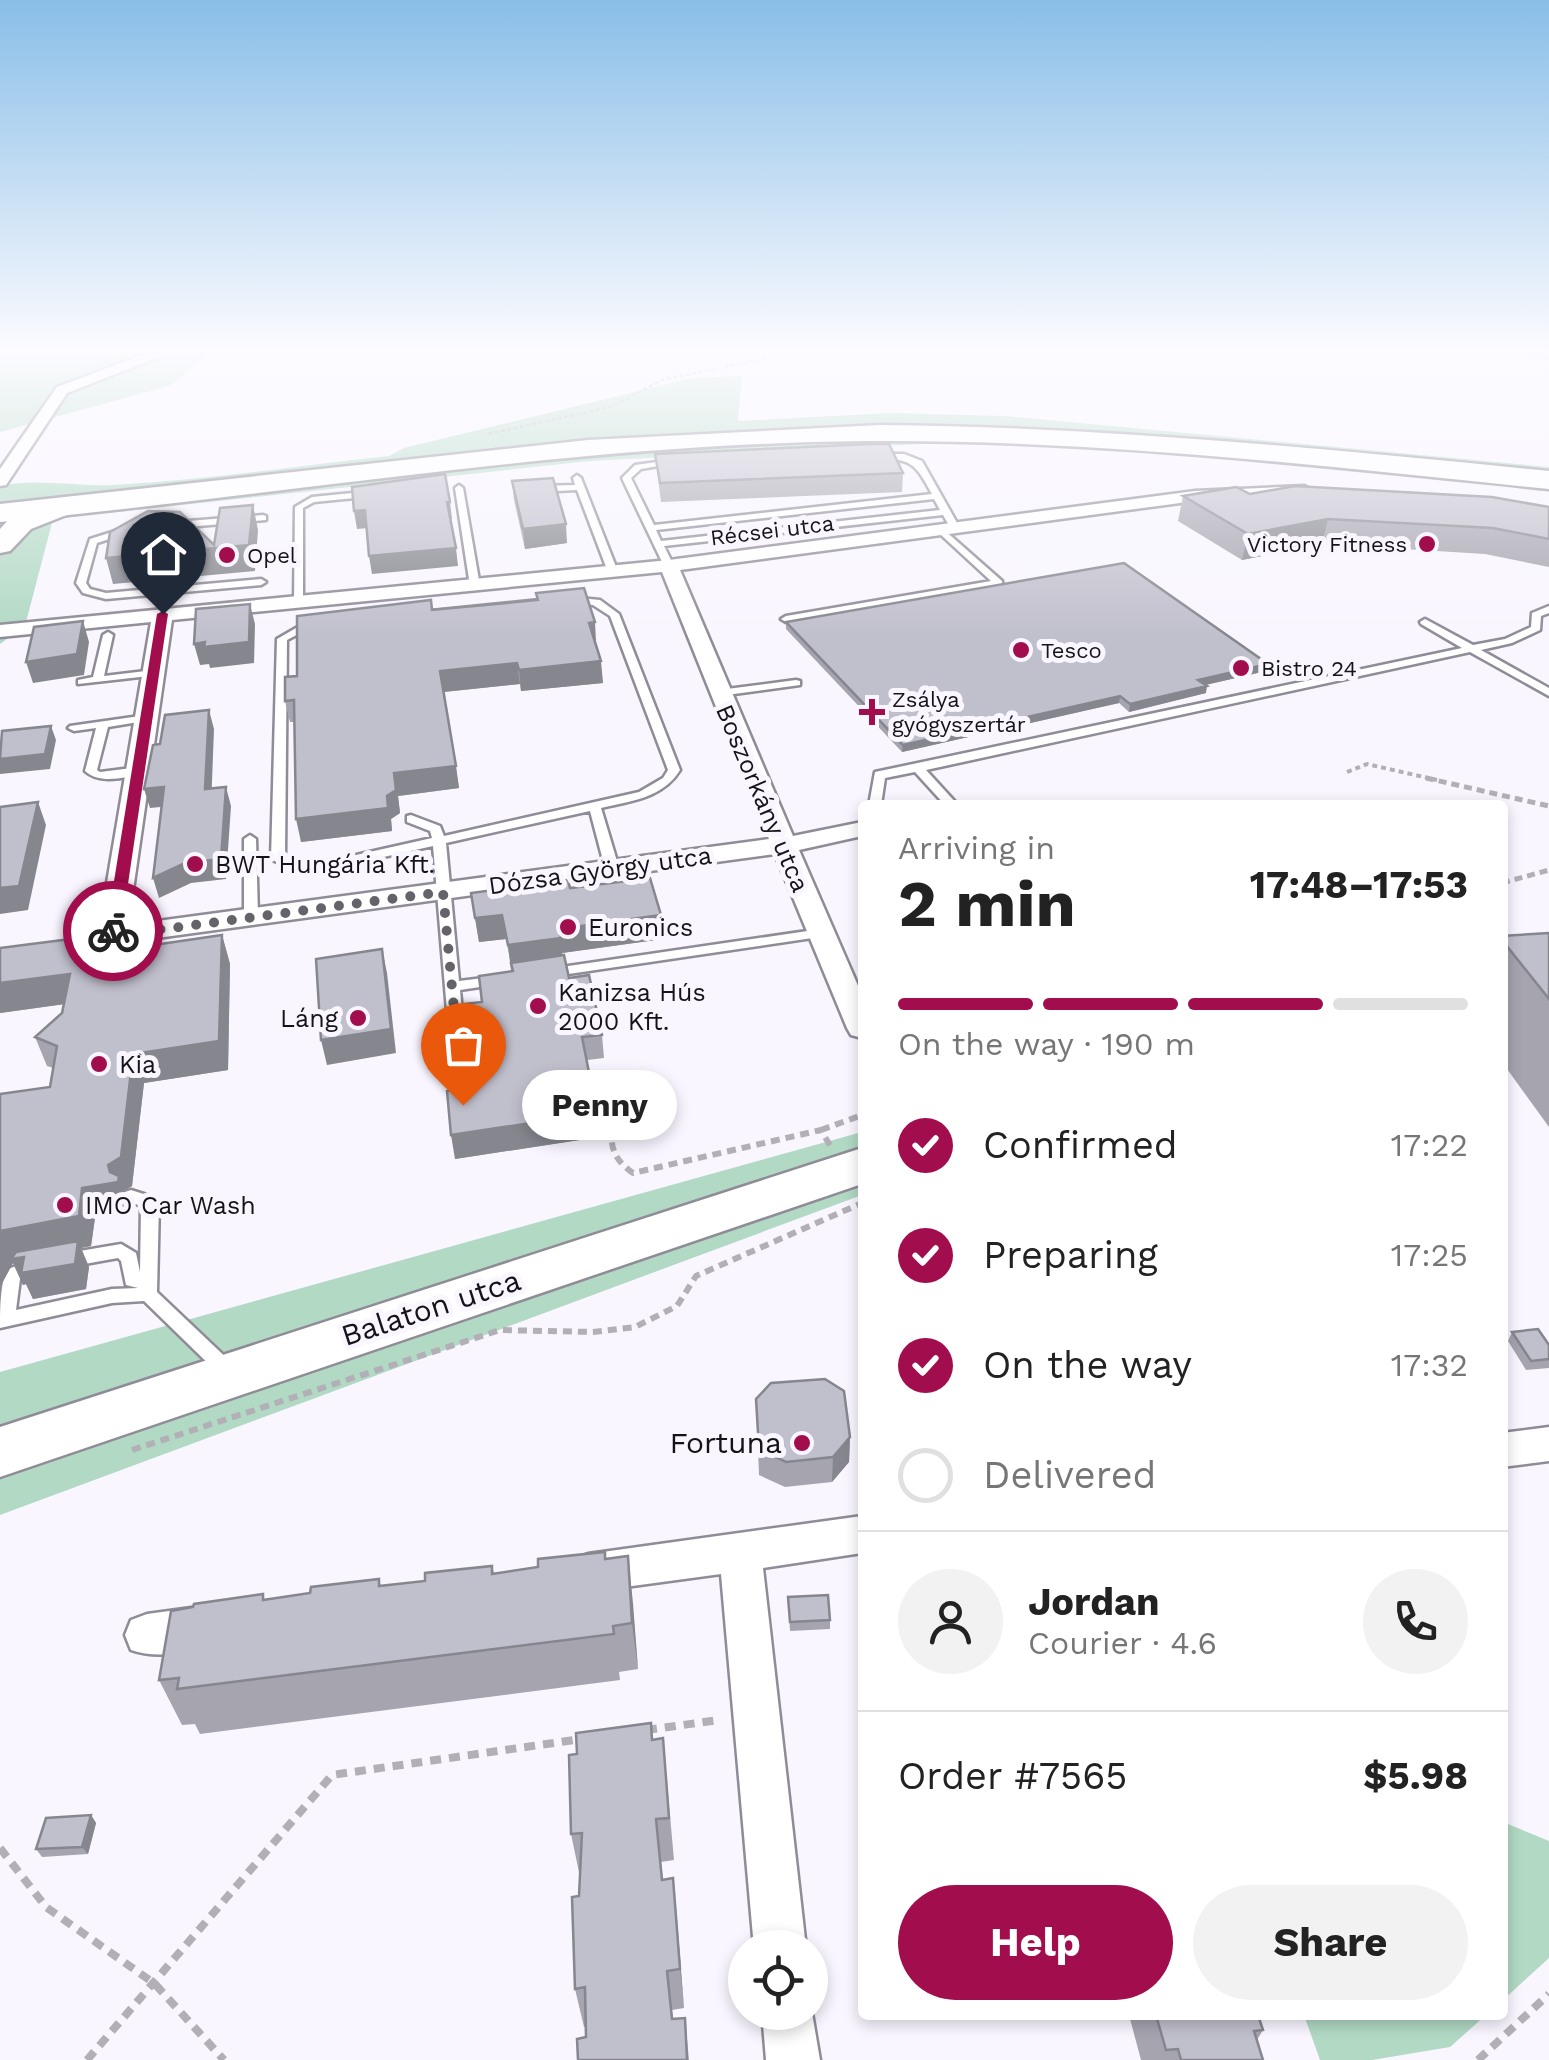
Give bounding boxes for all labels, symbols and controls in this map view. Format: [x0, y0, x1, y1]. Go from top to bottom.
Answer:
street label: Récsei utca [709, 511, 835, 550]
pin [121, 512, 206, 615]
icon: home [136, 527, 191, 582]
place label: Victory Fitness [1247, 532, 1407, 557]
marker: Victory Fitness [1416, 533, 1438, 555]
place label: Opel [247, 543, 297, 568]
marker: Opel [216, 544, 238, 566]
place label: Tesco [1041, 638, 1102, 663]
marker: Tesco [1010, 639, 1032, 661]
place label: Bistro 24 [1261, 656, 1357, 681]
marker: Bistro 24 [1230, 657, 1252, 679]
place label: Zsálya gyógyszertár [892, 687, 1026, 737]
street label: Boszorkány utca [710, 700, 815, 896]
marker: Zsálya gyógyszertár [861, 701, 883, 723]
text: Arriving in [898, 829, 1055, 867]
street label: Dózsa György utca [487, 840, 714, 901]
place label: BWT Hungária Kft. [215, 850, 435, 879]
marker: BWT Hungária Kft. [184, 853, 206, 875]
text: 17:48–17:53 [1250, 863, 1468, 907]
text: 2 min [898, 866, 1076, 942]
courier [63, 881, 163, 981]
icon: bike [86, 904, 141, 959]
place label: Euronics [588, 913, 693, 942]
marker: Euronics [557, 916, 579, 938]
place label: Kanizsa Hús 2000 Kft. [558, 978, 706, 1036]
marker: Kanizsa Hús 2000 Kft. [527, 995, 549, 1017]
pin [421, 1003, 506, 1106]
place label: Láng [280, 1004, 339, 1033]
marker: Láng [347, 1007, 369, 1029]
icon: bag [436, 1018, 491, 1073]
text: On the way · 190 m [898, 1025, 1195, 1063]
place label: Kia [119, 1050, 156, 1079]
marker: Kia [88, 1053, 110, 1075]
callout: Penny [523, 1070, 678, 1140]
text: Penny [551, 1086, 648, 1124]
icon: check [898, 1118, 953, 1173]
text: Confirmed [983, 1123, 1178, 1167]
text: 17:22 [1391, 1126, 1468, 1164]
place label: IMO Car Wash [85, 1191, 256, 1220]
marker: IMO Car Wash [54, 1194, 76, 1216]
icon: check [898, 1228, 953, 1283]
text: Preparing [983, 1233, 1158, 1277]
text: 17:25 [1391, 1236, 1468, 1274]
street label: Balaton utca [337, 1262, 525, 1353]
icon: check [898, 1338, 953, 1393]
text: On the way [983, 1343, 1192, 1387]
text: 17:32 [1391, 1346, 1468, 1384]
place label: Fortuna [669, 1425, 782, 1460]
marker: Fortuna [791, 1432, 813, 1454]
text: Delivered [983, 1453, 1156, 1497]
button: person [898, 1569, 1003, 1674]
button: phone [1363, 1569, 1468, 1674]
text: Jordan [1028, 1580, 1160, 1624]
text: Courier · 4.6 [1028, 1624, 1217, 1662]
text: Order #7565 [898, 1754, 1127, 1798]
text: $5.98 [1363, 1754, 1468, 1798]
button: Help [898, 1885, 1173, 2000]
button: Share [1193, 1885, 1468, 2000]
map controls [728, 1930, 828, 2030]
button: locate [728, 1930, 828, 2030]

